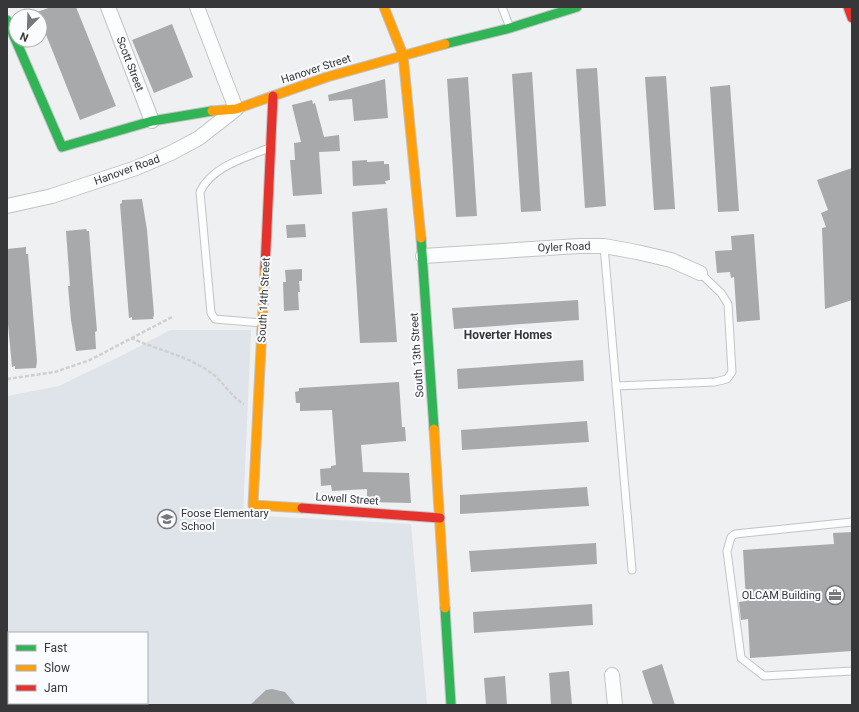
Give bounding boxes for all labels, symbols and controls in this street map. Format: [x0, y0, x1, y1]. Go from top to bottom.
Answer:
north arrow [8, 8, 48, 48]
text: N [18, 29, 30, 44]
street label: Scott Street [114, 35, 147, 94]
street label: Hanover Street [279, 51, 353, 86]
street label: Hanover Road [92, 152, 162, 188]
street label: Oyler Road [537, 240, 591, 254]
street label: South 14th Street [255, 257, 273, 343]
street label: South 13th Street [408, 312, 426, 398]
district label: Hoverter Homes [464, 328, 552, 342]
street label: Lowell Street [315, 490, 379, 508]
place label: Foose Elementary School [181, 507, 269, 533]
school or university icon: Foose Elementary School [156, 508, 178, 530]
office icon: OLCAM Building [824, 584, 846, 606]
place label: OLCAM Building [742, 589, 821, 602]
legend [8, 632, 148, 704]
text: Fast [44, 641, 67, 655]
text: Slow [44, 661, 70, 675]
text: Jam [44, 681, 68, 695]

